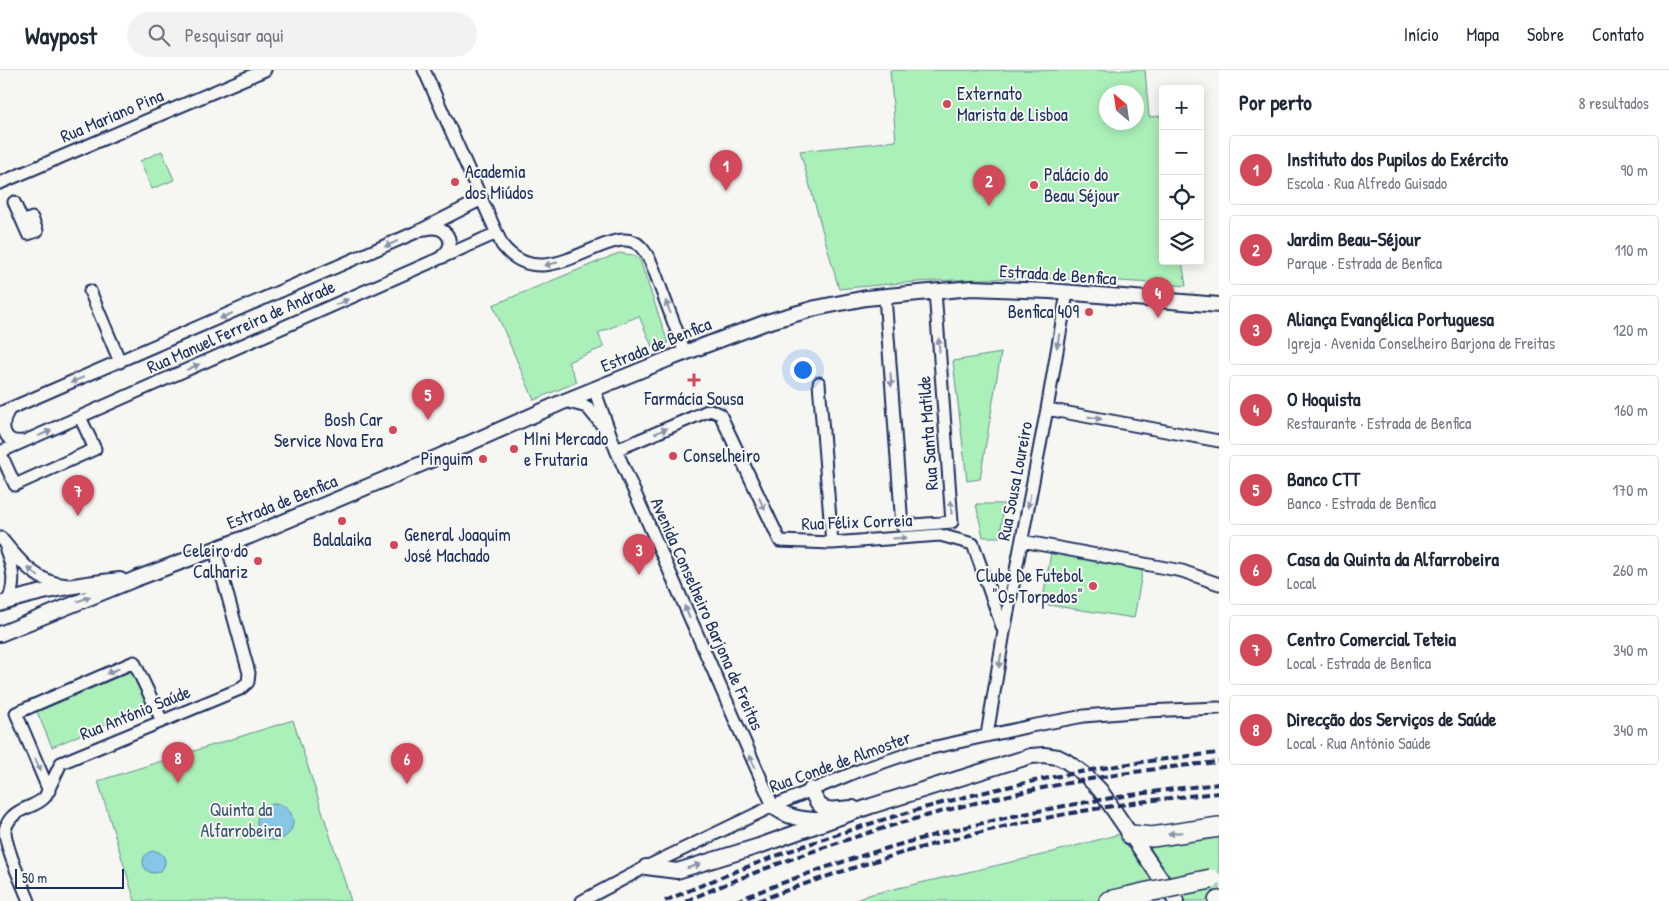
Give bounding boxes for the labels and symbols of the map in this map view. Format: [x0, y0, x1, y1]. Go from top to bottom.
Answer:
place label: Externato Marista de Lisboa [957, 81, 1068, 127]
street label: Rua Mariano Pina [56, 83, 167, 148]
north arrow [1099, 85, 1144, 130]
marker: Externato Marista de Lisboa [941, 98, 953, 110]
pin: 1 [710, 150, 742, 191]
place label: Academia dos Miúdos [465, 159, 534, 205]
place label: Palácio do Beau Séjour [1044, 162, 1120, 208]
pin: 2 [973, 165, 1005, 206]
marker: Academia dos Miúdos [449, 176, 461, 188]
marker: Palácio do Beau Séjour [1028, 179, 1040, 191]
one-way arrow [384, 240, 398, 248]
street label: Estrada de Benfica [999, 258, 1117, 291]
one-way arrow [543, 260, 558, 268]
street label: Rua Manuel Ferreira de Andrade [143, 274, 339, 379]
pin: 4 [1142, 277, 1174, 318]
one-way arrow [335, 297, 349, 305]
one-way arrow [664, 299, 672, 314]
place label: Benfica 409 [1008, 299, 1079, 324]
marker: Benfica 409 [1083, 306, 1095, 318]
street label: Estrada de Benfica [597, 311, 715, 378]
one-way arrow [219, 313, 233, 321]
one-way arrow [1054, 333, 1062, 349]
one-way arrow [934, 337, 942, 353]
your location [790, 357, 816, 383]
one-way arrow [186, 363, 200, 371]
one-way arrow [888, 372, 896, 388]
marker: Farmácia Sousa [688, 374, 700, 386]
street label: Rua Santa Matilde [911, 375, 944, 491]
one-way arrow [70, 377, 84, 385]
pin: 5 [412, 379, 444, 420]
place label: Farmácia Sousa [644, 386, 743, 411]
place label: Bosh Car Service Nova Era [274, 407, 383, 453]
one-way arrow [1087, 415, 1103, 423]
street label: Rua Sousa Loureiro [991, 419, 1038, 543]
marker: Bosh Car Service Nova Era [387, 424, 399, 436]
place label: MIni Mercado e Frutaria [524, 426, 608, 472]
one-way arrow [654, 427, 669, 435]
one-way arrow [37, 428, 52, 436]
marker: MIni Mercado e Frutaria [508, 443, 520, 455]
place label: Conselheiro [683, 443, 760, 468]
place label: Pinguim [421, 446, 473, 471]
marker: Conselheiro [667, 450, 679, 462]
marker: Pinguim [477, 453, 489, 465]
street label: Estrada de Benfica [223, 468, 341, 535]
pin: 7 [62, 475, 94, 516]
one-way arrow [1025, 493, 1033, 509]
street label: Avenida Conselheiro Barjona de Freitas [645, 494, 770, 734]
one-way arrow [758, 497, 766, 511]
one-way arrow [947, 499, 955, 515]
street label: Rua Félix Correia [801, 507, 913, 536]
marker: Balalaika [336, 515, 348, 527]
place label: General Joaquim José Machado [404, 522, 511, 568]
place label: Balalaika [313, 527, 371, 552]
pin: 3 [623, 534, 655, 575]
one-way arrow [893, 534, 909, 542]
place label: Celeiro do Calhariz [182, 538, 248, 584]
marker: General Joaquim José Machado [388, 539, 400, 551]
marker: Celeiro do Calhariz [252, 555, 264, 567]
place label: Clube De Futebol "Os Torpedos" [976, 563, 1083, 609]
one-way arrow [27, 566, 40, 577]
marker: Clube De Futebol "Os Torpedos" [1087, 580, 1099, 592]
one-way arrow [77, 595, 91, 603]
one-way arrow [683, 605, 691, 619]
one-way arrow [995, 653, 1003, 669]
one-way arrow [106, 667, 120, 675]
street label: Rua António Saúde [76, 679, 194, 746]
street label: Rua Conde de Almoster [766, 724, 914, 799]
pin: 8 [162, 742, 194, 783]
pin: 6 [391, 743, 423, 784]
one-way arrow [748, 754, 756, 768]
one-way arrow [34, 758, 42, 772]
park label: Quinta da Alfarrobeira [201, 797, 281, 843]
one-way arrow [1167, 830, 1183, 838]
one-way arrow [687, 861, 702, 869]
scale bar [15, 866, 124, 889]

